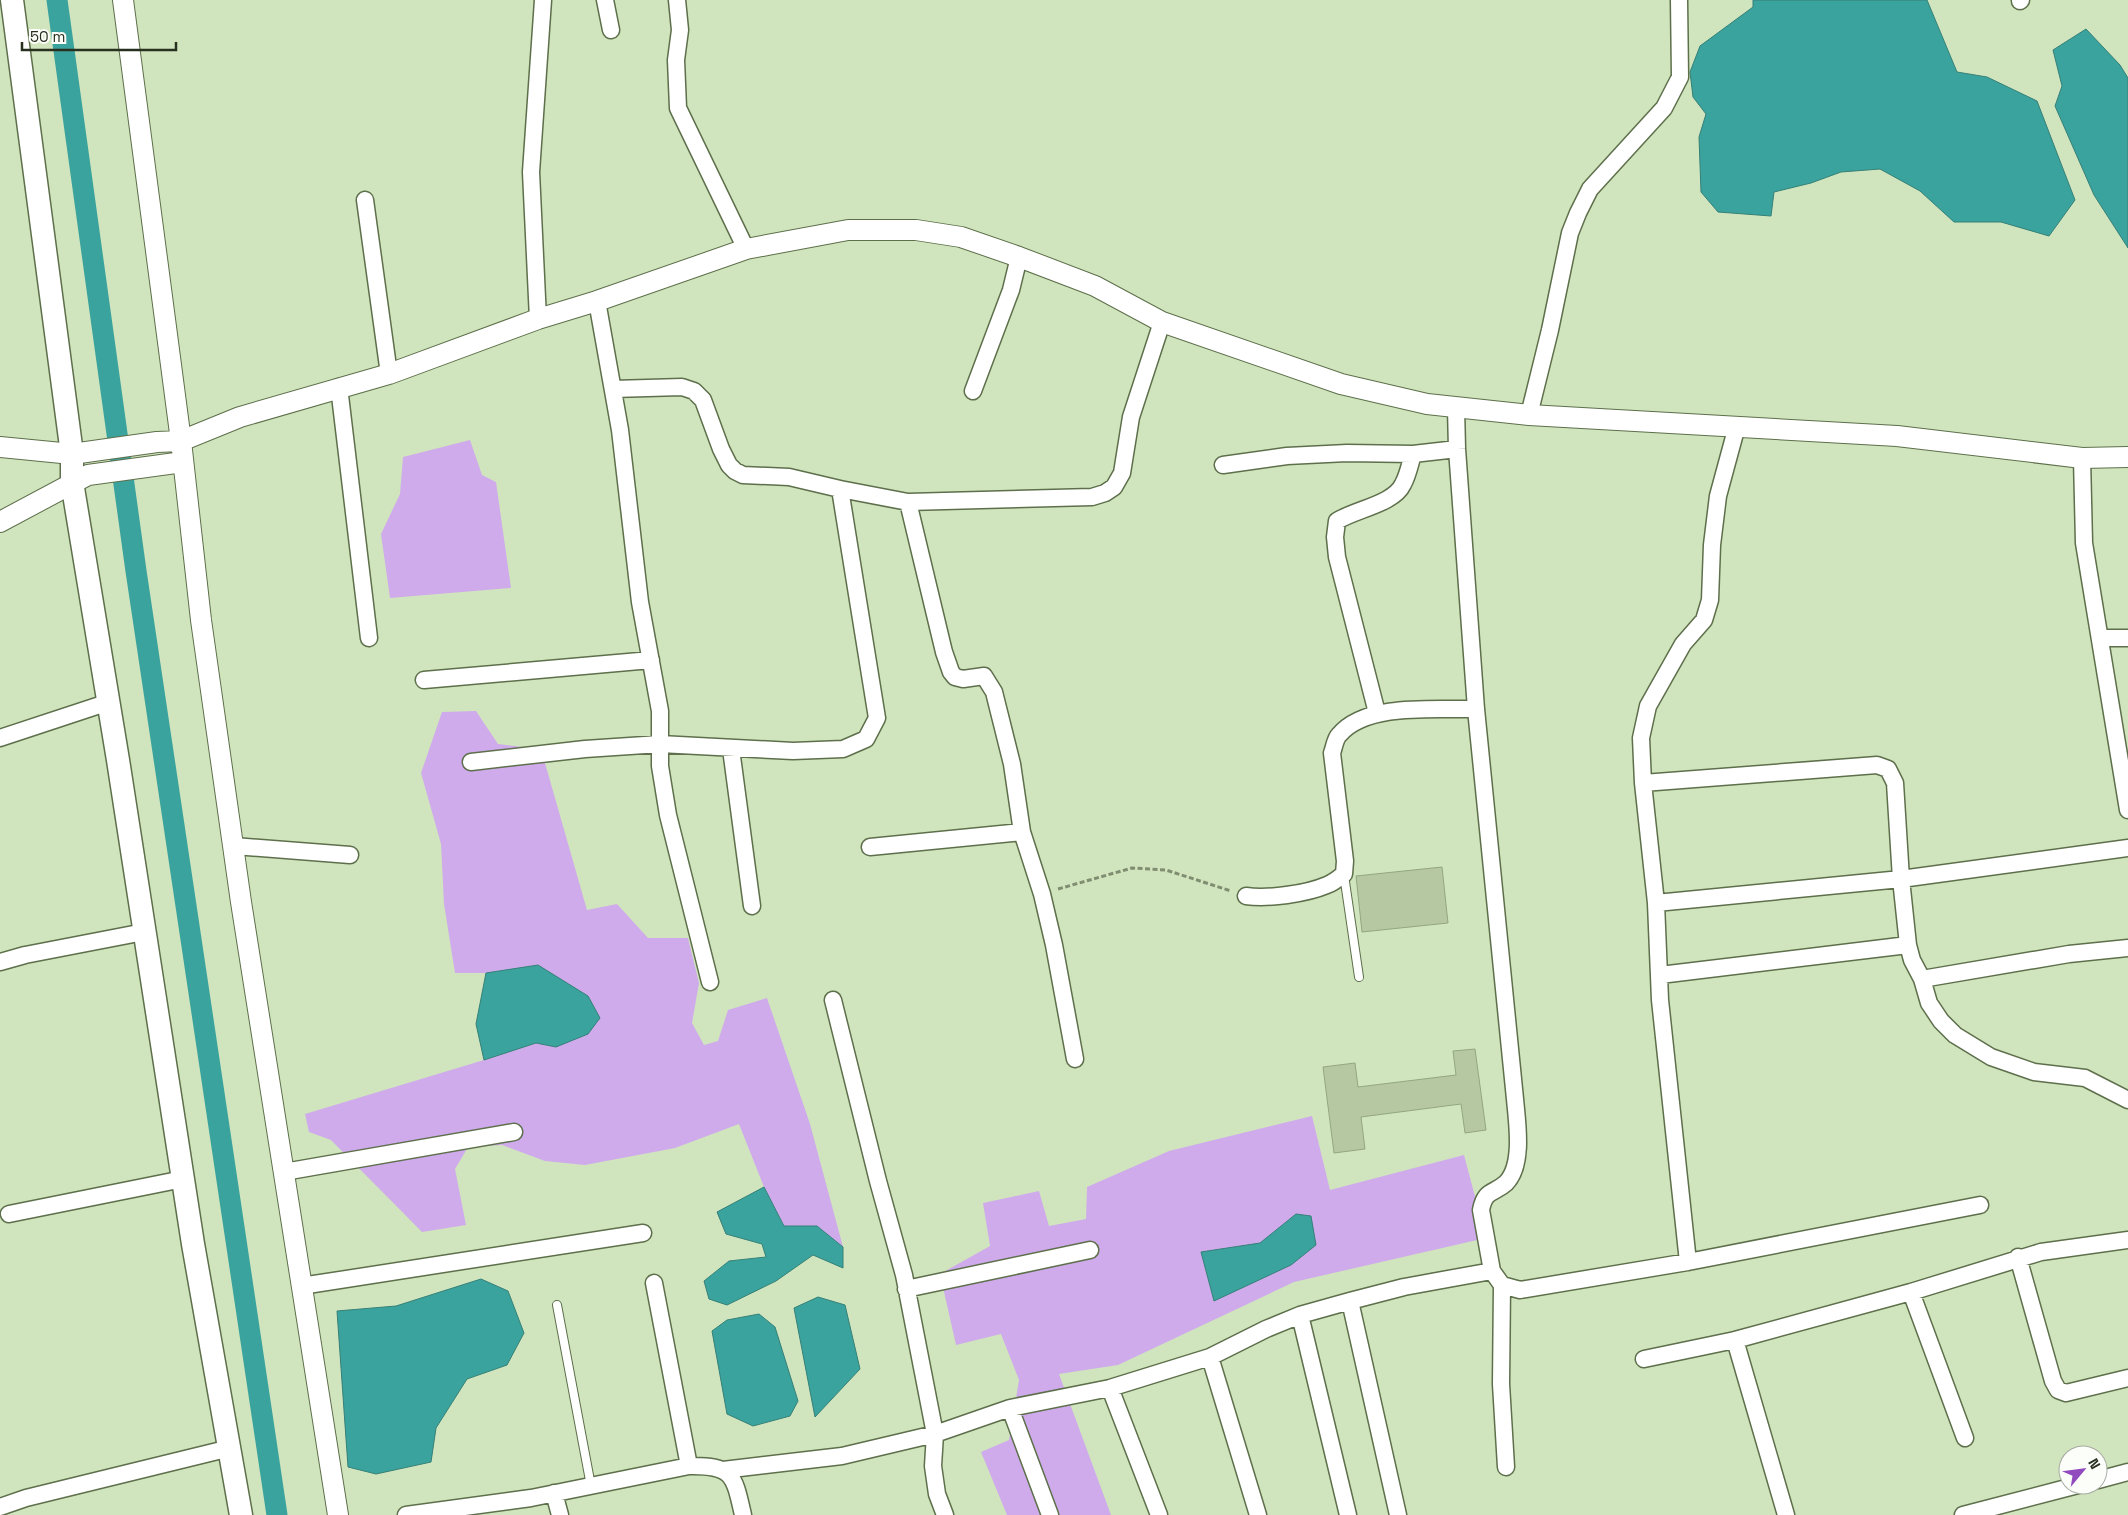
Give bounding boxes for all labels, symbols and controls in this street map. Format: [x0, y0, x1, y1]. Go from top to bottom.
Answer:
scale bar [22, 20, 176, 52]
text: 50 m [30, 27, 65, 46]
north arrow [2058, 1445, 2108, 1495]
text: N [2084, 1455, 2105, 1472]

